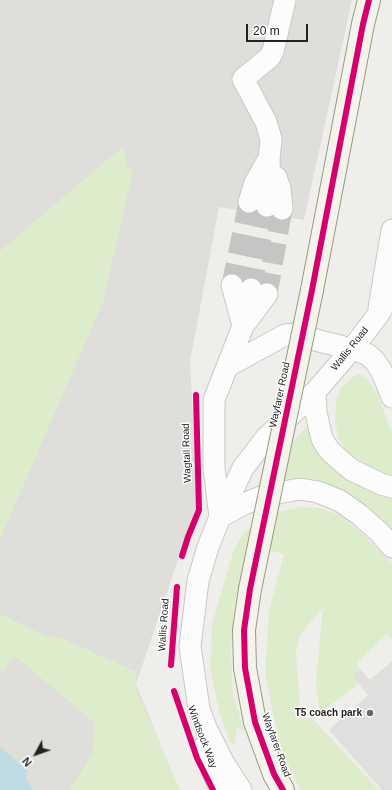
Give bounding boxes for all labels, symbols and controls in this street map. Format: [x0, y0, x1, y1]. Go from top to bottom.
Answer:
scale bar [248, 16, 310, 42]
text: 20 m [253, 24, 280, 38]
street label: Wallis Road [329, 325, 371, 373]
street label: Wayfarer Road [267, 361, 293, 429]
street label: Wagtail Road [180, 423, 194, 483]
street label: Wallis Road [156, 598, 172, 652]
street label: Windsock Way [185, 704, 219, 770]
place label: T5 coach park [295, 707, 362, 719]
marker: T5 coach park [365, 708, 375, 718]
street label: Wayfarer Road [259, 712, 293, 778]
north arrow [16, 734, 56, 774]
text: N [20, 755, 34, 769]

